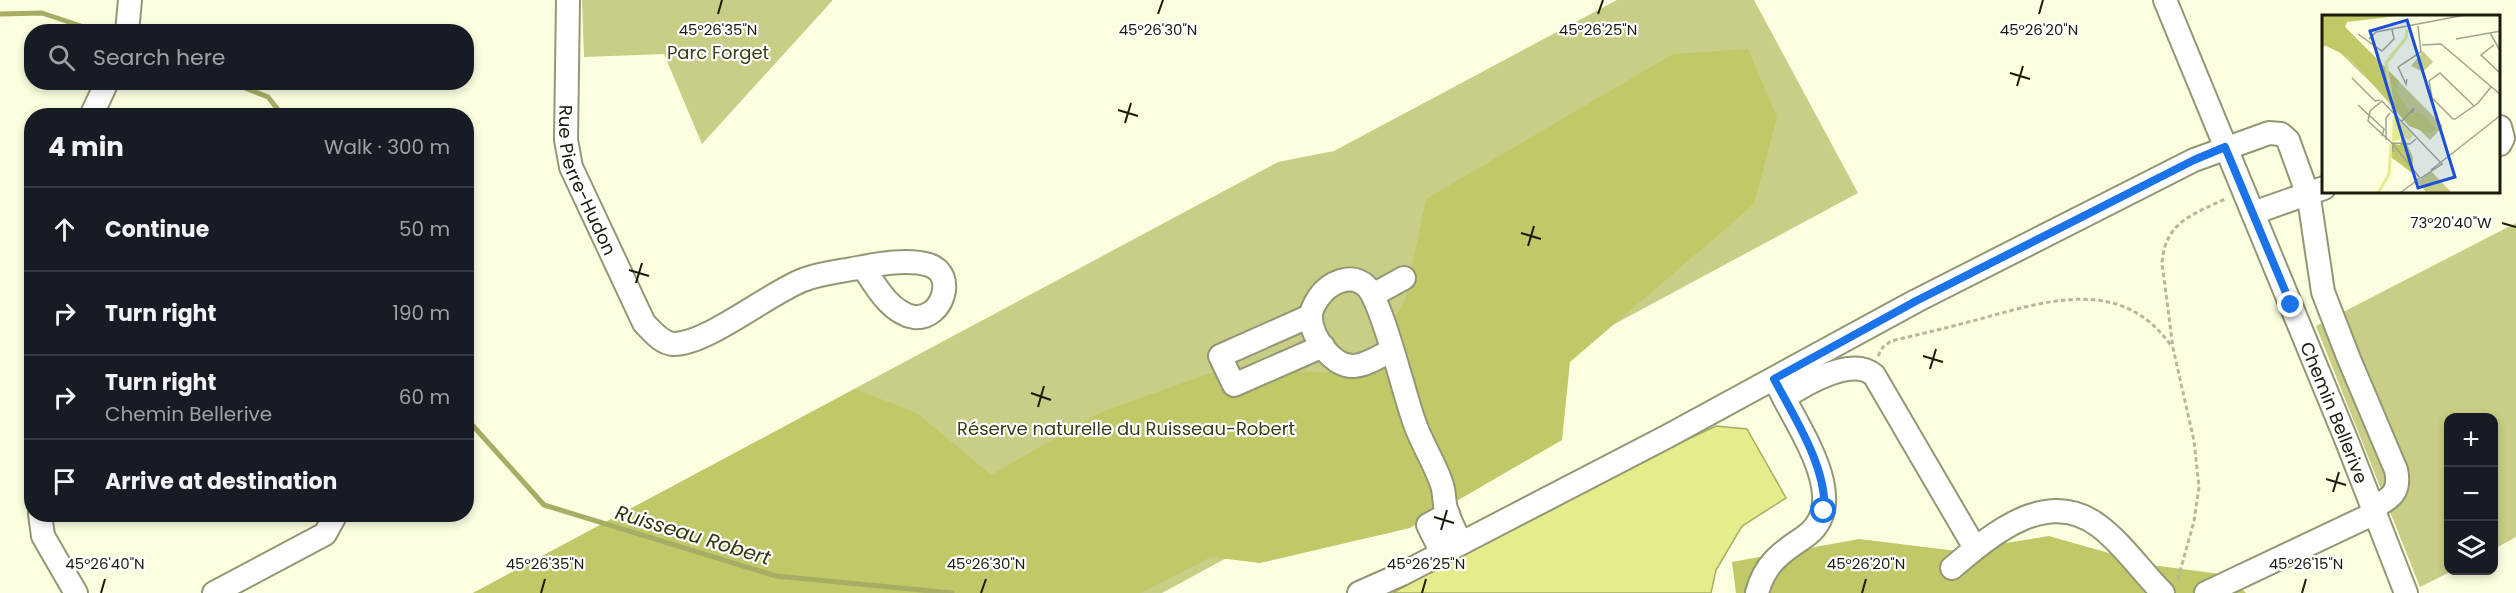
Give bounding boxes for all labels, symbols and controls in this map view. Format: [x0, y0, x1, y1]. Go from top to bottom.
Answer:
inset map [2322, 15, 2501, 194]
text: 45°26'35"N [679, 19, 757, 40]
text: 45°26'30"N [1119, 19, 1197, 40]
text: 45°26'25"N [1559, 19, 1637, 40]
text: 45°26'20"N [2000, 19, 2078, 40]
search box [24, 24, 474, 90]
park label: Parc Forget [667, 40, 769, 65]
icon: search [45, 41, 78, 74]
text: Search here [93, 42, 226, 73]
street label: Rue Pierre-Hudon [553, 105, 623, 259]
text: 4 min [48, 129, 124, 165]
text: Walk · 300 m [324, 133, 450, 161]
text: 73°20'40"W [2410, 212, 2492, 233]
icon: ahead [48, 213, 81, 246]
text: Continue [105, 214, 209, 245]
text: 50 m [399, 215, 450, 243]
route end [2277, 291, 2303, 317]
icon: right [48, 297, 81, 330]
text: Turn right [105, 298, 216, 329]
text: 190 m [393, 299, 450, 327]
street label: Chemin Bellerive [2295, 338, 2375, 487]
text: Turn right [105, 367, 216, 398]
icon: right [48, 381, 81, 414]
text: 60 m [399, 383, 450, 411]
text: Chemin Bellerive [105, 400, 272, 428]
map controls [2444, 413, 2498, 575]
button: + [2444, 413, 2498, 467]
park label: Réserve naturelle du Ruisseau-Robert [957, 416, 1295, 441]
icon: arrive [48, 465, 81, 498]
text: Arrive at destination [105, 466, 337, 497]
button: − [2444, 467, 2498, 521]
route start [1810, 497, 1836, 523]
water label: Ruisseau Robert [612, 498, 775, 572]
button: layers [2444, 521, 2498, 575]
text: 45°26'40"N [65, 553, 145, 574]
text: 45°26'35"N [506, 553, 584, 574]
text: 45°26'30"N [947, 553, 1025, 574]
text: 45°26'25"N [1387, 553, 1465, 574]
text: 45°26'20"N [1827, 553, 1905, 574]
text: 45°26'15"N [2269, 553, 2343, 574]

